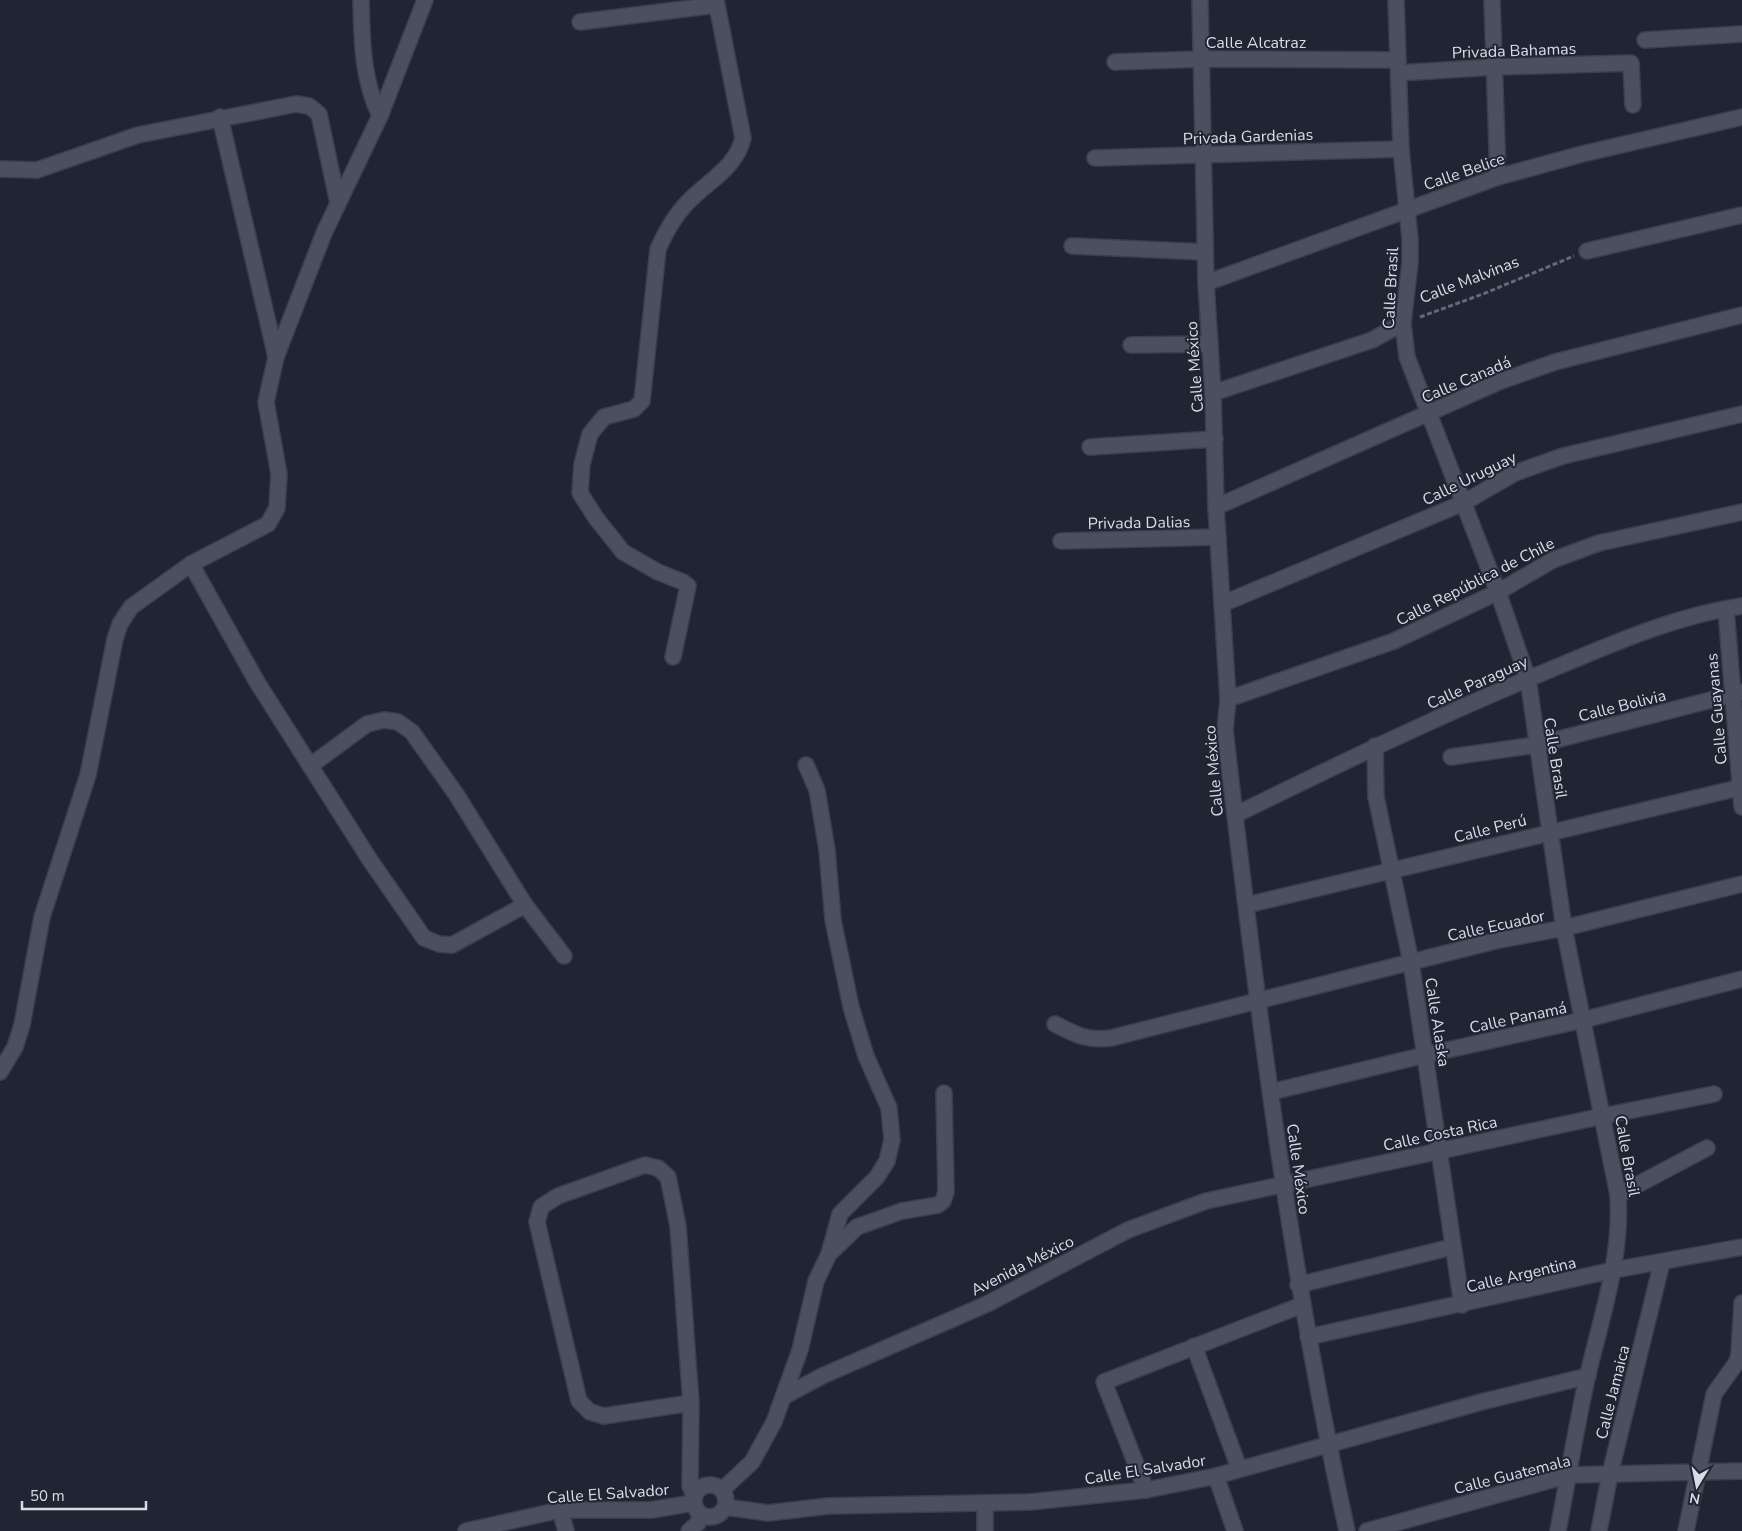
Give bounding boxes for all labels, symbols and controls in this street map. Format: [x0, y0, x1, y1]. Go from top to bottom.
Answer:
street label: Calle Alcatraz [1206, 32, 1306, 54]
street label: Privada Bahamas [1451, 38, 1577, 64]
street label: Privada Gardenias [1182, 124, 1314, 150]
street label: Calle Belice [1421, 148, 1508, 196]
street label: Calle Brasil [1378, 246, 1404, 330]
street label: Calle Malvinas [1416, 251, 1522, 309]
street label: Calle México [1181, 320, 1209, 413]
street label: Calle Canadá [1418, 351, 1515, 409]
street label: Calle Uruguay [1419, 446, 1521, 511]
street label: Privada Dalias [1087, 511, 1191, 535]
street label: Calle República de Chile [1393, 532, 1558, 631]
street label: Calle Paraguay [1423, 651, 1532, 715]
street label: Calle Guayanas [1701, 652, 1733, 766]
street label: Calle Bolivia [1576, 684, 1668, 727]
street label: Calle Brasil [1538, 716, 1572, 801]
street label: Calle México [1199, 724, 1229, 817]
street label: Calle Perú [1452, 809, 1529, 849]
street label: Calle Ecuador [1445, 905, 1547, 947]
street label: Calle Alaska [1419, 976, 1455, 1068]
street label: Calle Panamá [1468, 997, 1569, 1039]
street label: Calle Costa Rica [1381, 1111, 1499, 1157]
street label: Calle Brasil [1609, 1114, 1645, 1199]
street label: Calle México [1281, 1122, 1315, 1216]
street label: Avenida México [967, 1230, 1078, 1301]
street label: Calle Argentina [1464, 1252, 1578, 1298]
street label: Calle Jamaica [1591, 1343, 1635, 1442]
street label: Calle El Salvador [1083, 1449, 1208, 1490]
street label: Calle Guatemala [1452, 1450, 1573, 1500]
north arrow [1672, 1461, 1722, 1511]
scale bar [22, 1478, 146, 1510]
street label: Calle El Salvador [546, 1479, 670, 1509]
text: 50 m [30, 1486, 65, 1506]
text: N [1688, 1488, 1702, 1509]

